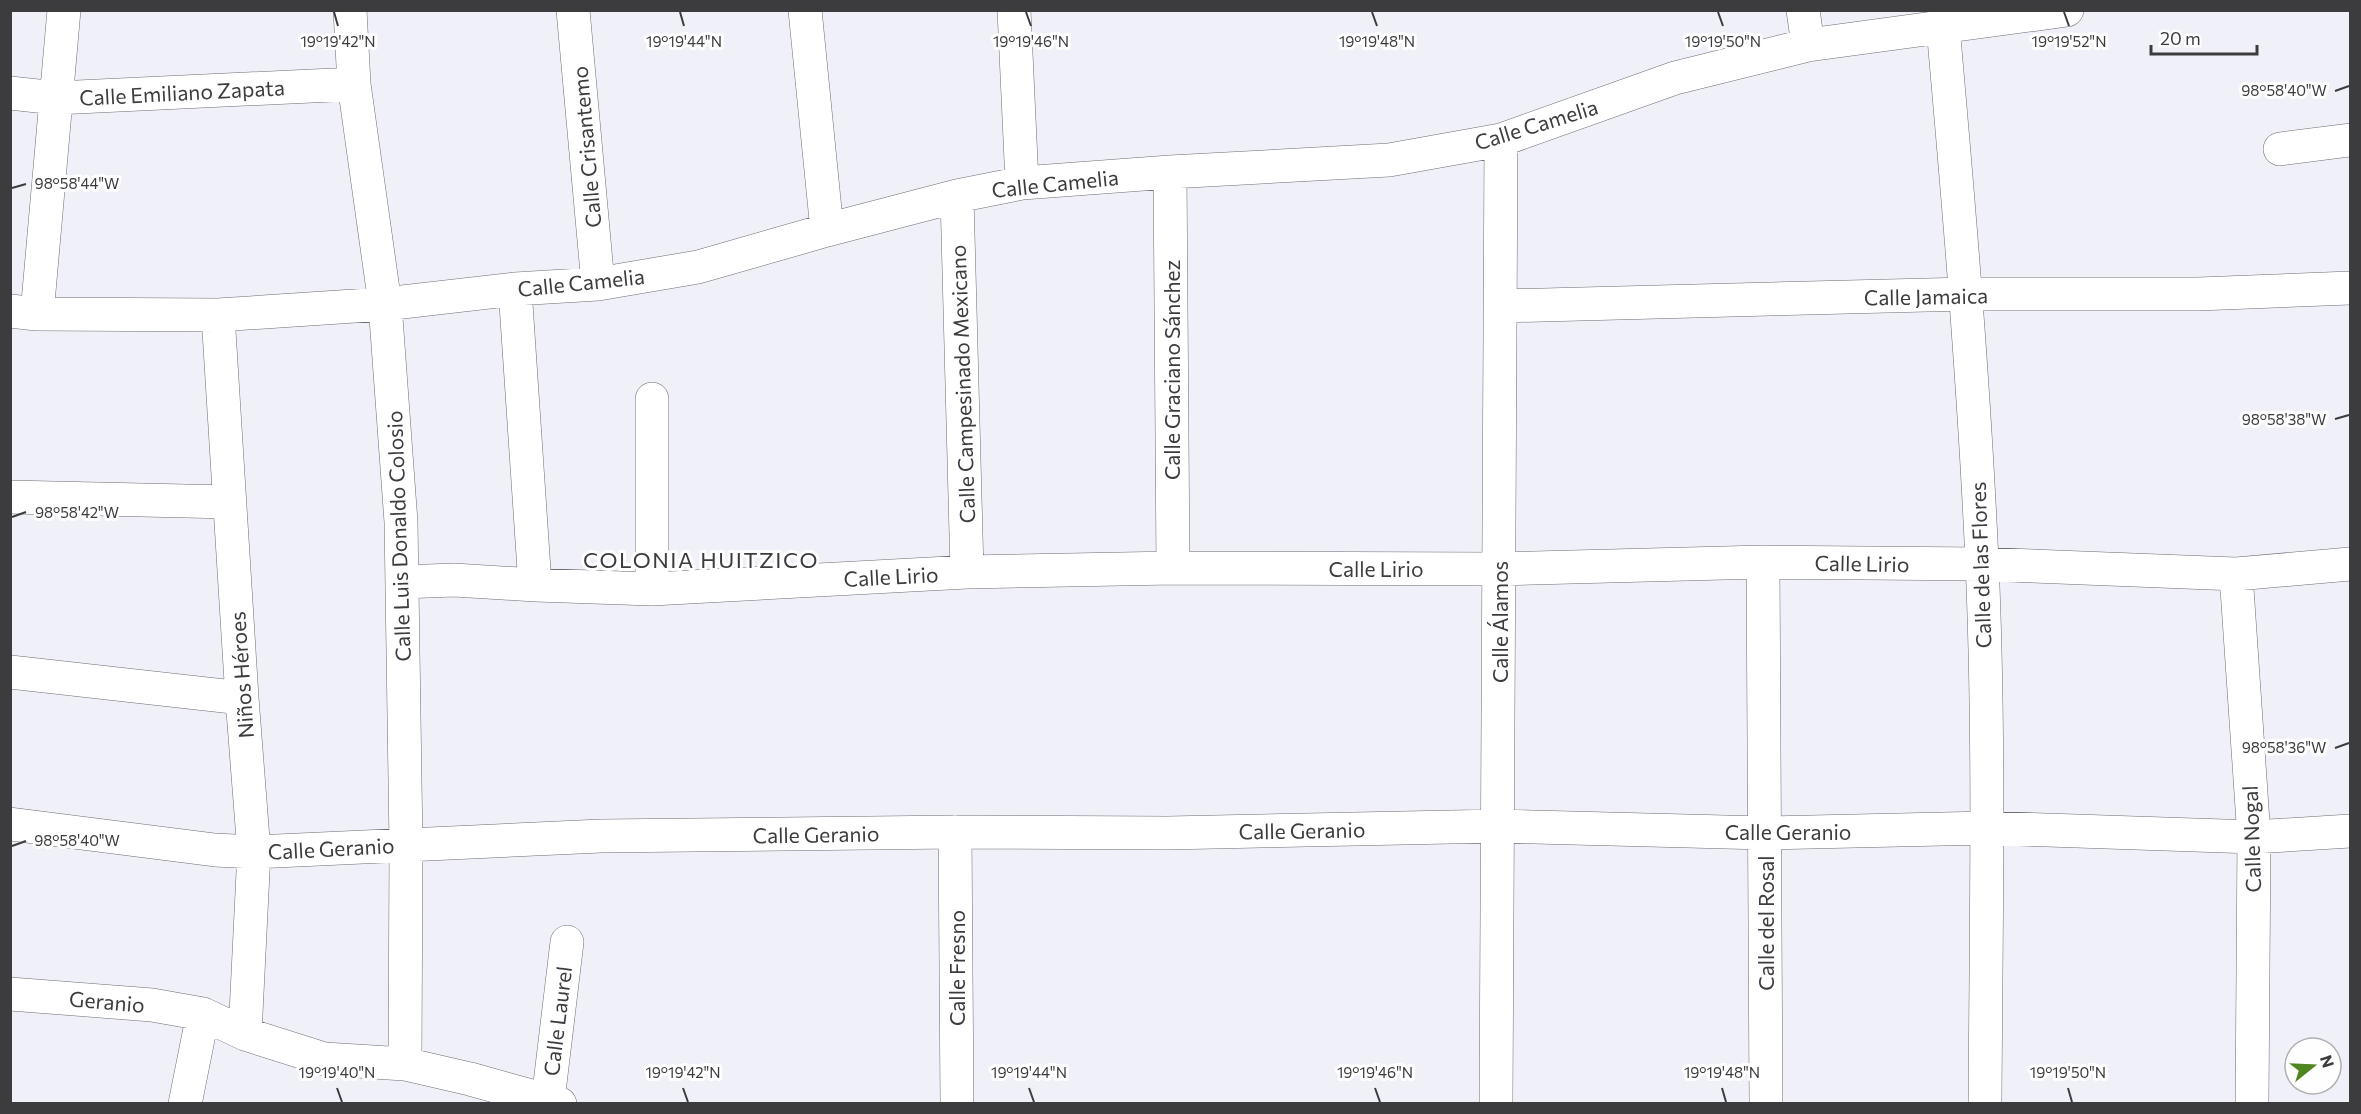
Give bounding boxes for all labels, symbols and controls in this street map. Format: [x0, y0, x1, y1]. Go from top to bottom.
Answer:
scale bar [2151, 18, 2258, 56]
text: 20 m [2160, 27, 2201, 49]
text: 19°19'42"N [300, 32, 376, 50]
text: 19°19'44"N [646, 32, 722, 50]
text: 19°19'46"N [993, 32, 1069, 50]
text: 19°19'48"N [1339, 32, 1415, 50]
text: 19°19'50"N [1685, 32, 1761, 50]
text: 19°19'52"N [2032, 32, 2106, 50]
street label: Calle Crisantemo [566, 65, 606, 229]
street label: Calle Emiliano Zapata [79, 74, 285, 110]
text: 98°58'40"W [2241, 81, 2327, 99]
street label: Calle Camelia [1471, 93, 1601, 155]
street label: Calle Camelia [990, 164, 1120, 202]
text: 98°58'44"W [35, 174, 119, 192]
street label: Calle Campesinado Mexicano [945, 244, 979, 524]
street label: Calle Graciano Sánchez [1159, 260, 1184, 480]
street label: Calle Camelia [516, 263, 646, 301]
street label: Calle Jamaica [1864, 282, 1988, 310]
street label: Calle Luis Donaldo Colosio [381, 410, 415, 662]
text: 98°58'38"W [2242, 410, 2326, 428]
street label: Calle de las Flores [1965, 481, 1995, 649]
text: 98°58'42"W [35, 503, 119, 521]
district label: COLONIA HUITZICO [583, 546, 819, 573]
street label: Calle Lirio [1814, 550, 1910, 576]
street label: Calle Lirio [1329, 556, 1423, 581]
street label: Calle Lirio [843, 561, 939, 591]
street label: Calle Álamos [1487, 561, 1512, 683]
street label: Niños Héroes [224, 611, 258, 739]
text: 98°58'36"W [2242, 738, 2326, 756]
street label: Calle Nogal [2237, 785, 2265, 893]
street label: Calle Geranio [1238, 816, 1366, 844]
street label: Calle Geranio [1725, 819, 1851, 844]
street label: Calle Geranio [752, 820, 880, 848]
text: 98°58'40"W [34, 831, 120, 849]
street label: Calle Geranio [267, 832, 395, 864]
street label: Calle del Rosal [1753, 855, 1778, 991]
street label: Calle Fresno [944, 910, 969, 1026]
street label: Calle Laurel [538, 965, 576, 1077]
street label: Geranio [68, 985, 146, 1017]
north arrow [2283, 1036, 2343, 1096]
text: N [2317, 1053, 2339, 1070]
text: 19°19'40"N [299, 1063, 375, 1081]
text: 19°19'42"N [645, 1063, 721, 1081]
text: 19°19'44"N [991, 1063, 1067, 1081]
text: 19°19'46"N [1337, 1063, 1413, 1081]
text: 19°19'48"N [1684, 1063, 1760, 1081]
text: 19°19'50"N [2030, 1063, 2106, 1081]

